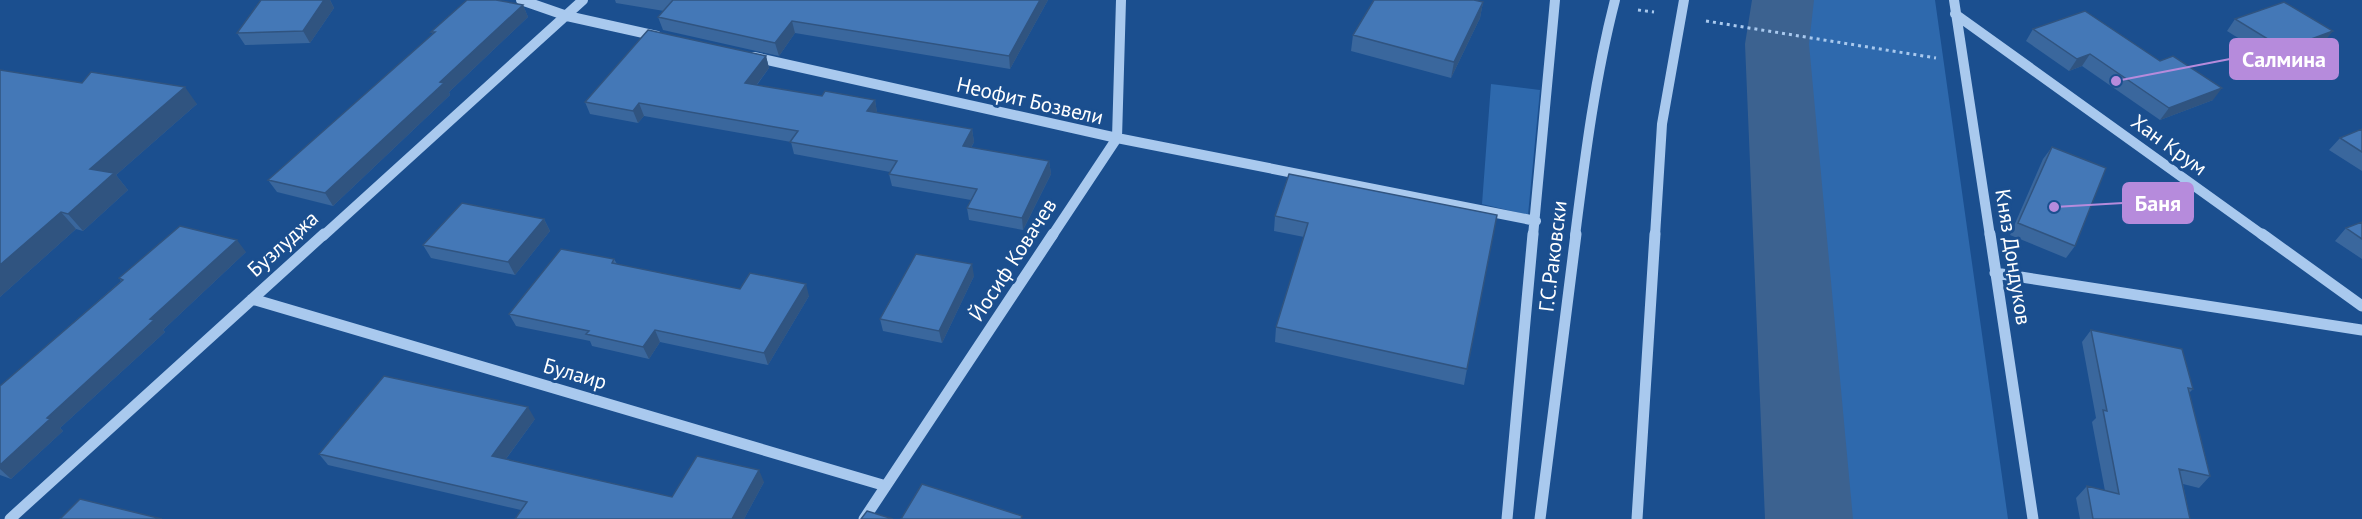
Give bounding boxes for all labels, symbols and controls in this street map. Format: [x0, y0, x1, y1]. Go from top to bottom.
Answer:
callout: Салмина [2230, 39, 2338, 79]
text: Салмина [2242, 45, 2326, 73]
street label: Неофит Бозвели [954, 71, 1106, 130]
street label: Хан Крум [2126, 108, 2213, 181]
callout: Баня [2123, 183, 2193, 223]
street label: Княз Дондуков [1989, 187, 2038, 327]
text: Баня [2135, 189, 2181, 217]
street label: Йосиф Ковачев [963, 193, 1062, 326]
street label: Г.С.Раковски [1532, 199, 1573, 313]
street label: Бузлуджа [242, 205, 324, 283]
street label: Булаир [540, 352, 610, 395]

